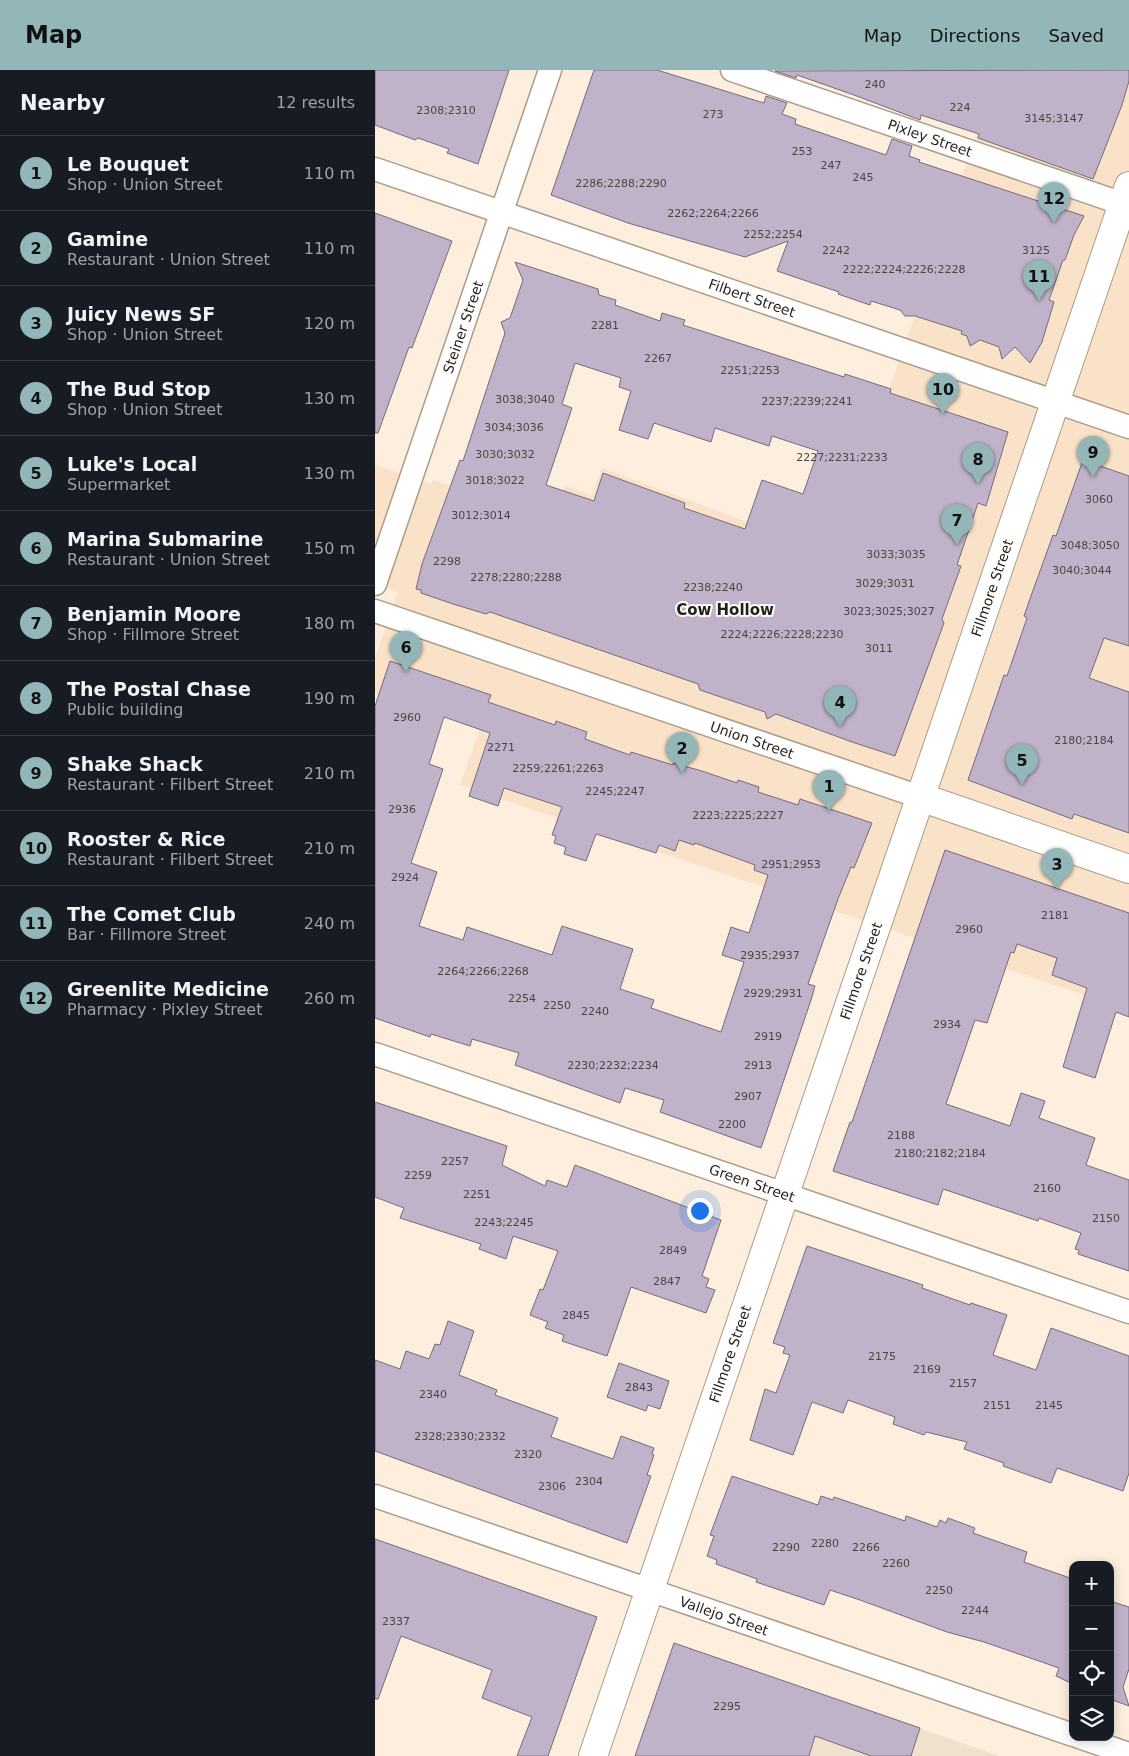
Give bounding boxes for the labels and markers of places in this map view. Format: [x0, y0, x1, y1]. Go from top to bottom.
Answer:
pin: 12 [1038, 182, 1070, 223]
pin: 11 [1023, 260, 1055, 301]
pin: 10 [927, 373, 959, 414]
pin: 9 [1077, 436, 1109, 477]
pin: 8 [962, 443, 994, 484]
pin: 7 [941, 504, 973, 545]
pin: 6 [390, 631, 422, 672]
pin: 4 [824, 686, 856, 727]
pin: 2 [666, 732, 698, 773]
pin: 5 [1006, 744, 1038, 785]
pin: 1 [813, 770, 845, 811]
pin: 3 [1041, 848, 1073, 889]

